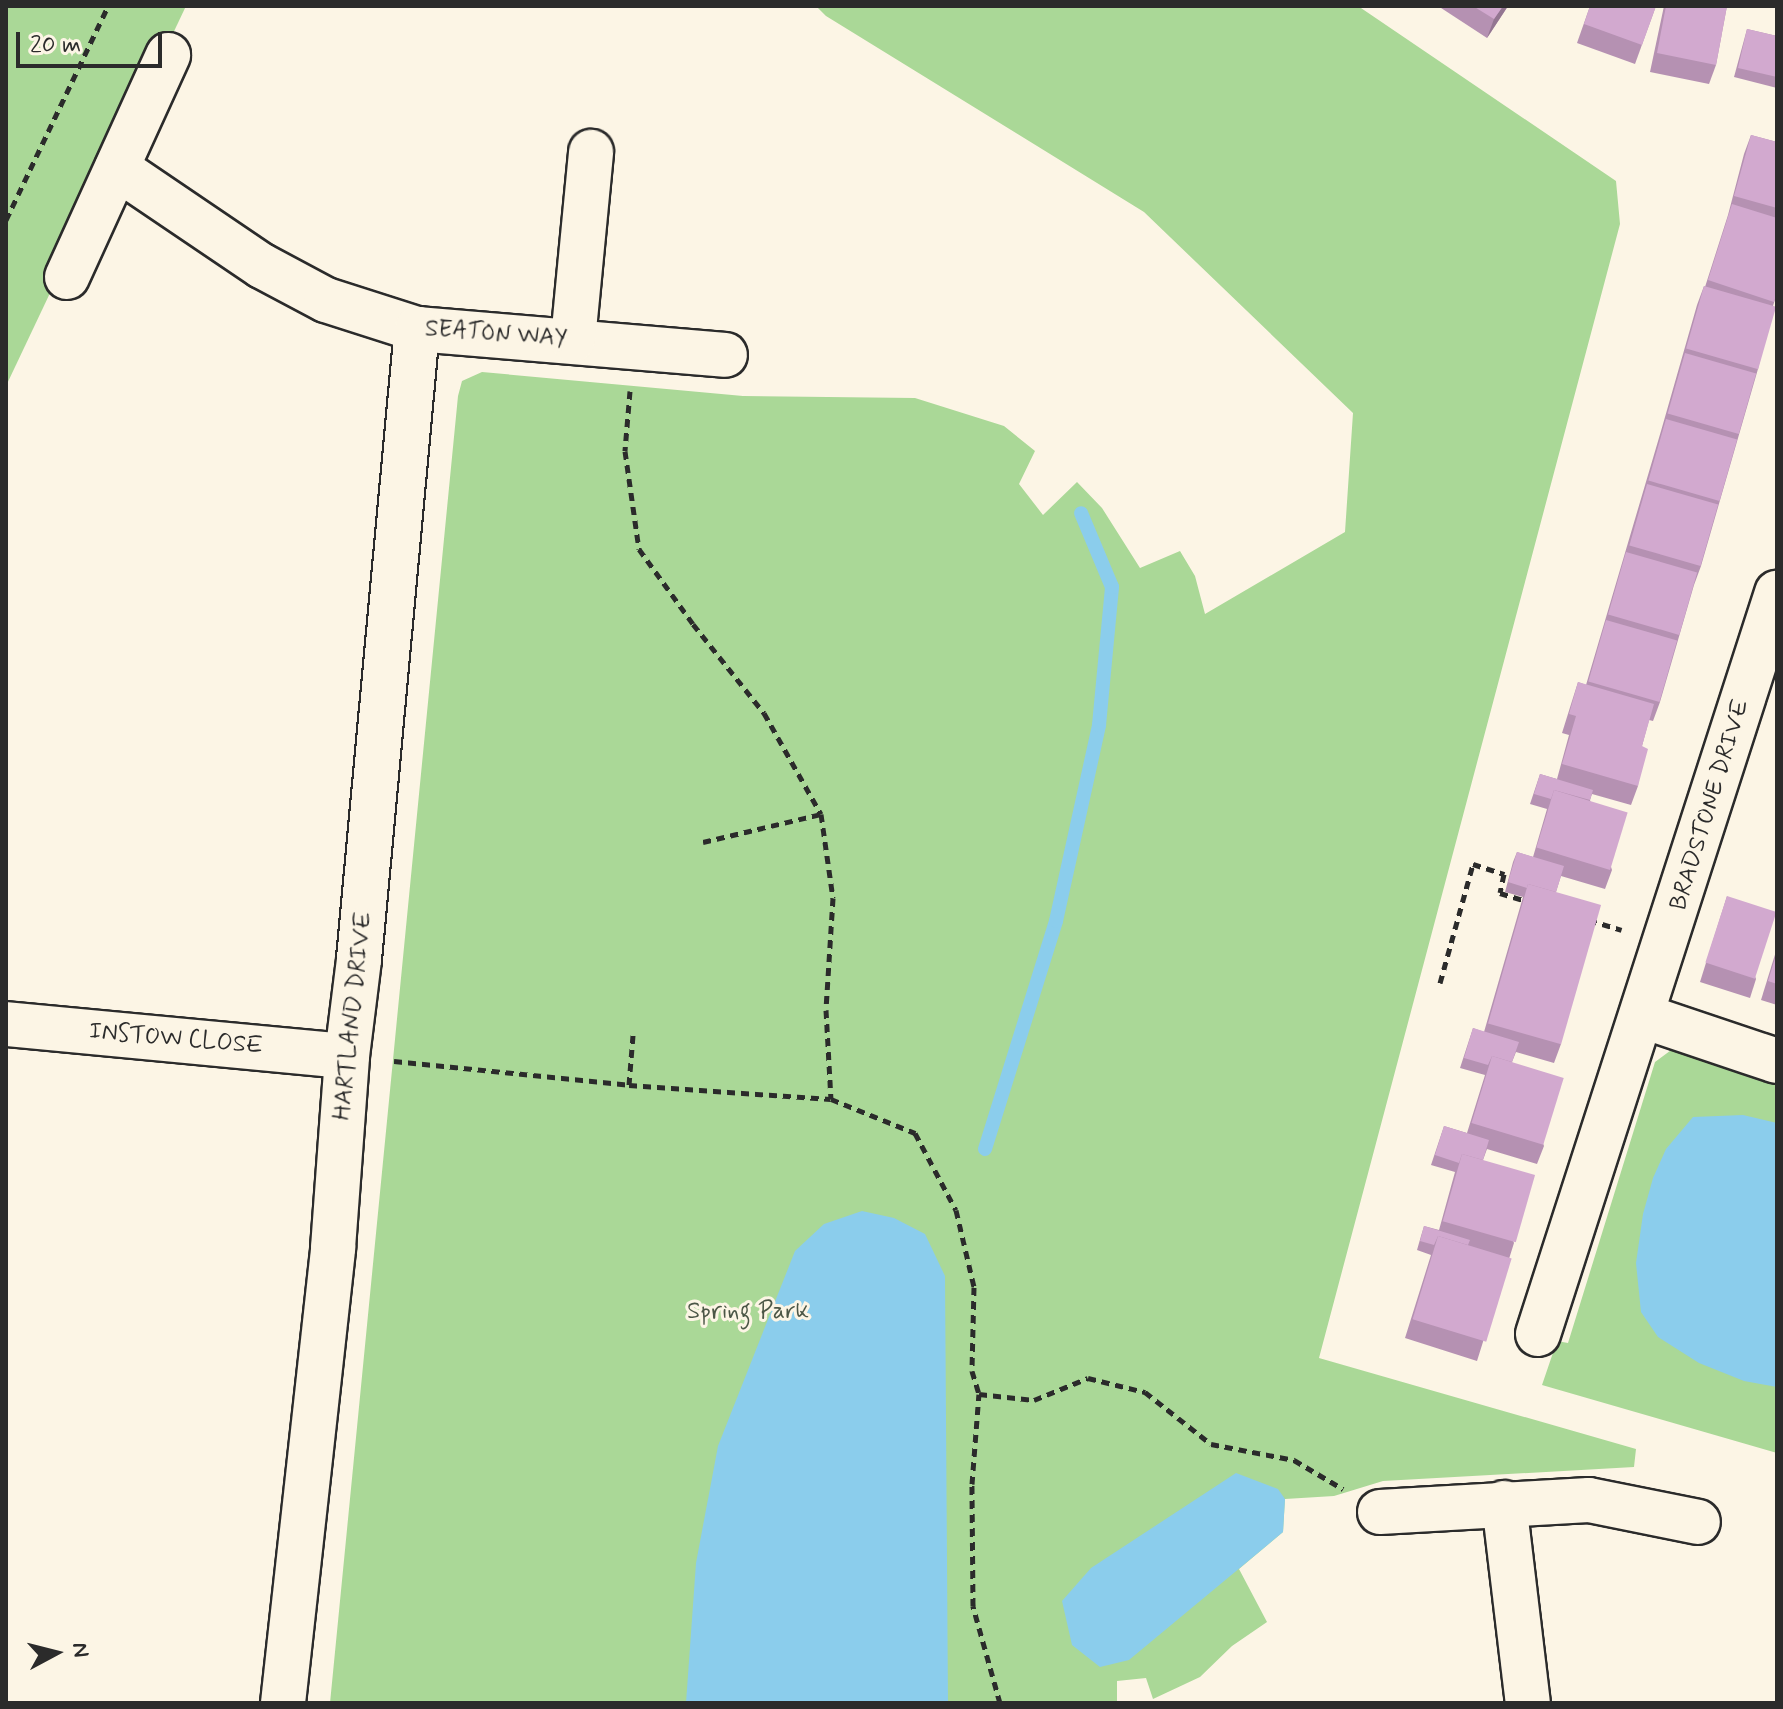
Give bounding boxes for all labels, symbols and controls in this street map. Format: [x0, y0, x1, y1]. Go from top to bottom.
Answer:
scale bar [20, 16, 166, 66]
text: 20 m [30, 30, 81, 61]
street label: SEATON WAY [424, 315, 568, 353]
street label: BRADSTONE DRIVE [1664, 696, 1756, 914]
street label: HARTLAND DRIVE [328, 910, 378, 1122]
street label: INSTOW CLOSE [87, 1017, 265, 1061]
park label: Spring Park [689, 1298, 807, 1326]
north arrow [16, 1613, 96, 1693]
text: N [65, 1641, 95, 1659]

